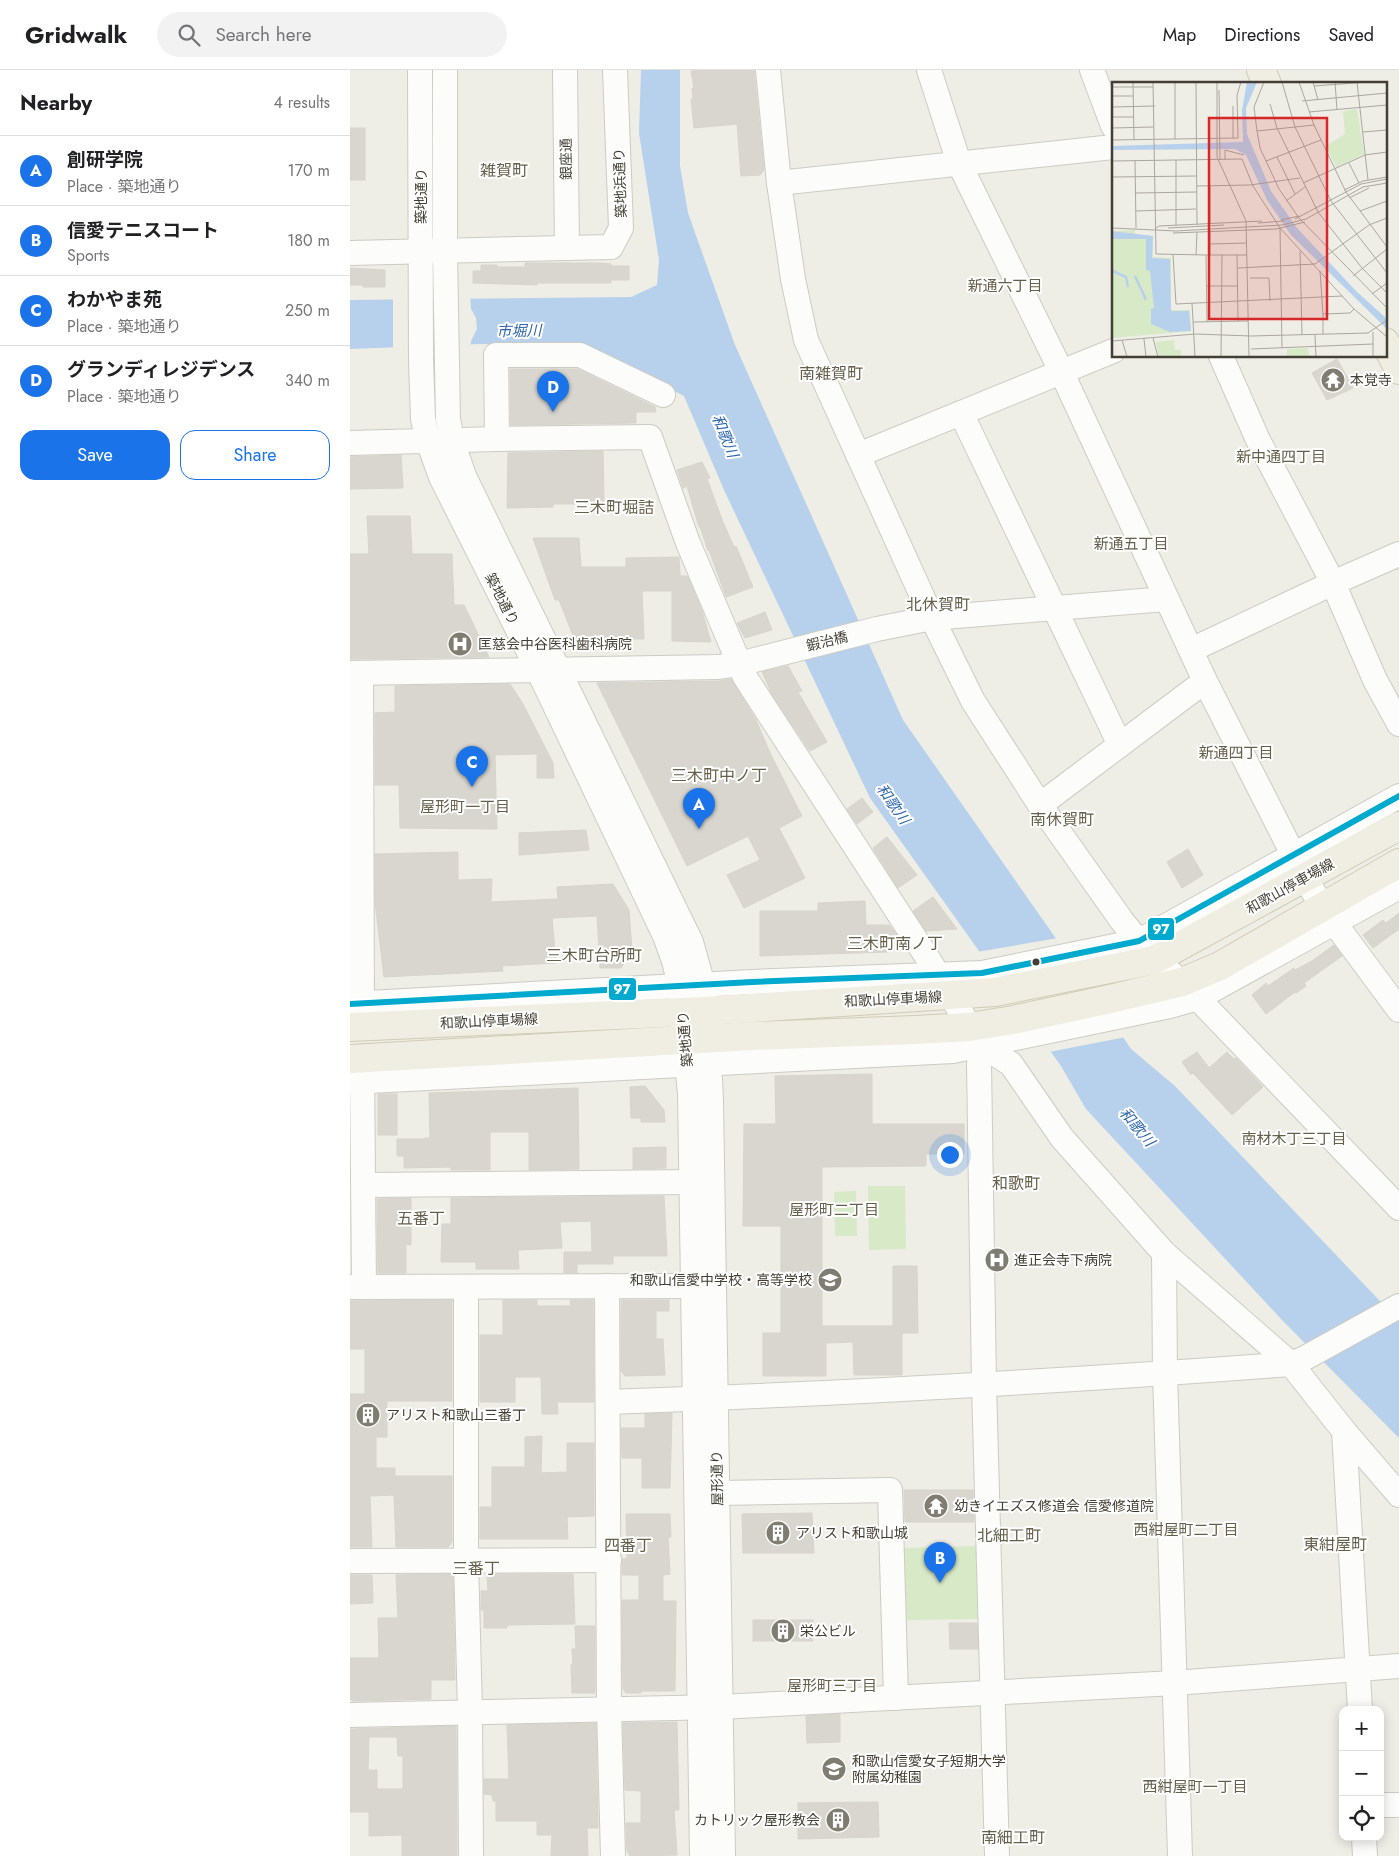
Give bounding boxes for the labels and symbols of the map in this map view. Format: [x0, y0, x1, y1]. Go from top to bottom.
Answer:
inset map [1112, 82, 1386, 358]
street label: 銀座通 [556, 138, 576, 180]
street label: 築地浜通り [609, 148, 631, 218]
district label: 雑賀町 [480, 159, 528, 182]
street label: 築地通り [411, 168, 431, 224]
district label: 新通六丁目 [967, 275, 1043, 297]
water label: 市堀川 [496, 320, 544, 342]
district label: 南雑賀町 [799, 362, 863, 385]
temple icon: 本覚寺 [1320, 367, 1346, 393]
place label: 本覚寺 [1350, 370, 1392, 390]
pin: D [537, 371, 569, 412]
water label: 和歌川 [706, 411, 744, 463]
district label: 新中通四丁目 [1236, 446, 1326, 468]
district label: 三木町堀詰 [574, 496, 654, 519]
district label: 新通五丁目 [1093, 533, 1169, 555]
street label: 築地通り [480, 570, 524, 628]
district label: 北休賀町 [906, 593, 970, 616]
street label: 鍜治橋 [804, 626, 850, 656]
hospital icon: 匡慈会中谷医科歯科病院 [447, 631, 473, 657]
place label: 匡慈会中谷医科歯科病院 [478, 634, 632, 654]
district label: 新通四丁目 [1198, 742, 1274, 764]
pin: C [456, 746, 488, 787]
district label: 三木町中ノ丁 [671, 764, 767, 787]
water label: 和歌川 [871, 779, 916, 830]
pin: A [683, 788, 715, 829]
district label: 屋形町一丁目 [420, 796, 510, 818]
district label: 南休賀町 [1030, 808, 1094, 831]
street label: 和歌山停車場線 [1242, 853, 1338, 919]
line badge: 97 [1147, 917, 1175, 941]
text: 97 [1152, 919, 1170, 939]
district label: 三木町南ノ丁 [847, 932, 943, 955]
district label: 三木町台所町 [546, 944, 642, 967]
unlabelled marker [1031, 957, 1041, 967]
line badge: 97 [608, 977, 637, 1001]
text: 97 [613, 979, 631, 999]
street label: 和歌山停車場線 [844, 986, 942, 1012]
street label: 和歌山停車場線 [440, 1008, 538, 1034]
street label: 築地通り [673, 1010, 697, 1068]
water label: 和歌川 [1114, 1103, 1161, 1153]
district label: 南材木丁三丁目 [1241, 1128, 1347, 1150]
your location [937, 1142, 963, 1168]
district label: 和歌町 [992, 1172, 1040, 1195]
district label: 屋形町二丁目 [789, 1199, 879, 1221]
district label: 五番丁 [397, 1207, 445, 1230]
hospital icon: 進正会寺下病院 [984, 1247, 1010, 1273]
place label: 進正会寺下病院 [1014, 1250, 1112, 1270]
school or university icon: 和歌山信愛中学校・高等学校 [817, 1267, 843, 1293]
place label: 和歌山信愛中学校・高等学校 [630, 1270, 812, 1290]
building icon: アリスト和歌山三番丁 [355, 1402, 381, 1428]
place label: アリスト和歌山三番丁 [386, 1405, 526, 1425]
street label: 屋形通り [707, 1450, 727, 1506]
temple icon: 幼きイエズス修道会 信愛修道院 [923, 1493, 949, 1519]
place label: 幼きイエズス修道会 信愛修道院 [954, 1496, 1154, 1516]
district label: 西紺屋町二丁目 [1133, 1519, 1239, 1541]
building icon: アリスト和歌山城 [765, 1520, 791, 1546]
place label: アリスト和歌山城 [796, 1523, 908, 1543]
district label: 北細工町 [977, 1524, 1041, 1547]
district label: 東紺屋町 [1303, 1533, 1367, 1556]
district label: 四番丁 [604, 1534, 652, 1557]
pin: B [924, 1542, 956, 1583]
district label: 三番丁 [452, 1557, 500, 1580]
building icon: 栄公ビル [770, 1618, 796, 1644]
place label: 栄公ビル [800, 1621, 856, 1641]
district label: 屋形町三丁目 [787, 1675, 877, 1697]
place label: 和歌山信愛女子短期大学 附属幼稚園 [852, 1751, 1006, 1787]
school or university icon: 和歌山信愛女子短期大学 附属幼稚園 [821, 1756, 847, 1782]
district label: 西紺屋町一丁目 [1142, 1776, 1248, 1798]
building icon: カトリック屋形教会 [825, 1807, 851, 1833]
place label: カトリック屋形教会 [694, 1810, 820, 1830]
district label: 南細工町 [981, 1826, 1045, 1849]

